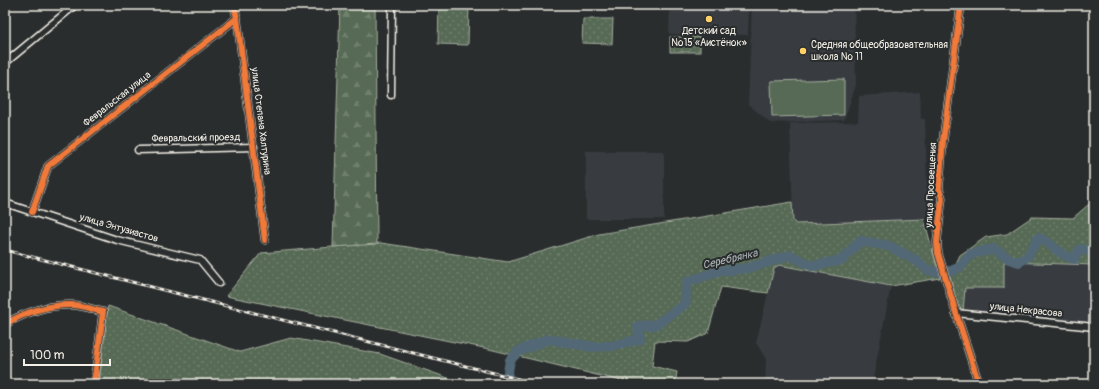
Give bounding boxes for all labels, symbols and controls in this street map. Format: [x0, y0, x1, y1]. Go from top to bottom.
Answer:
marker: Детский сад №15 «Аистёнок» [704, 14, 714, 24]
place label: Детский сад №15 «Аистёнок» [671, 25, 747, 49]
place label: Средняя общеобразовательная школа № 11 [811, 39, 948, 63]
marker: Средняя общеобразовательная школа № 11 [798, 46, 808, 56]
street label: улица Степана Халтурина [248, 66, 274, 176]
street label: Февральская улица [81, 69, 153, 129]
street label: Февральский проезд [152, 131, 240, 145]
street label: улица Просвещения [923, 142, 939, 229]
street label: улица Энтузиастов [77, 211, 160, 245]
water label: Серебрянка [701, 246, 759, 272]
street label: улица Некрасова [988, 300, 1063, 320]
scale bar [24, 341, 110, 367]
text: 100 m [30, 348, 65, 363]

